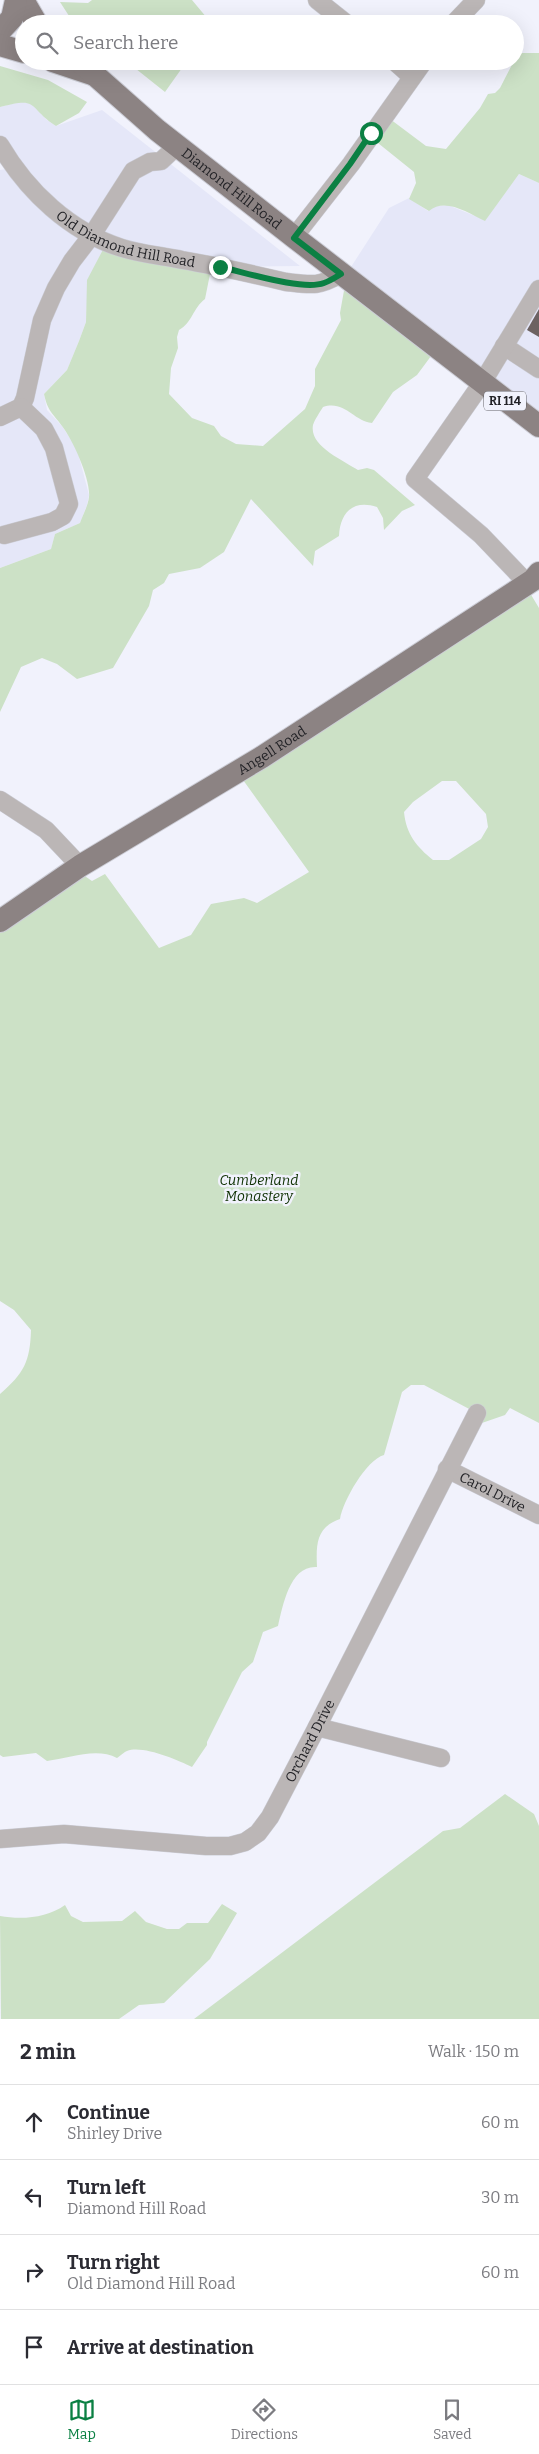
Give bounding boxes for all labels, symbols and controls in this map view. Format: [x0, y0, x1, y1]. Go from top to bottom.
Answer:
search box [15, 15, 524, 70]
icon: search [33, 29, 61, 57]
text: Search here [73, 31, 178, 54]
route start [360, 122, 383, 145]
street label: Diamond Hill Road [178, 144, 285, 233]
street label: Old Diamond Hill Road [53, 207, 197, 271]
route end [209, 256, 232, 279]
road number: RI 114 [484, 392, 526, 411]
street label: Angell Road [235, 723, 309, 779]
park label: Cumberland Monastery [220, 1172, 298, 1205]
street label: Carol Drive [456, 1469, 528, 1516]
street label: Orchard Drive [282, 1697, 339, 1785]
text: 2 min [20, 2039, 76, 2065]
text: Walk · 150 m [428, 2042, 519, 2061]
text: Continue [67, 2101, 150, 2124]
icon: ahead [20, 2108, 48, 2136]
text: 60 m [481, 2113, 519, 2132]
text: Shirley Drive [67, 2124, 162, 2143]
text: Turn left [67, 2176, 146, 2199]
icon: left [20, 2183, 48, 2211]
text: 30 m [481, 2188, 519, 2207]
text: Diamond Hill Road [67, 2199, 206, 2218]
text: Turn right [67, 2251, 160, 2274]
icon: right [20, 2258, 48, 2286]
text: 60 m [481, 2263, 519, 2282]
text: Old Diamond Hill Road [67, 2274, 235, 2293]
icon: arrive [20, 2333, 48, 2361]
text: Arrive at destination [67, 2336, 254, 2359]
tab: Map [67, 2396, 96, 2443]
tab: Directions [231, 2396, 298, 2443]
tab: Saved [433, 2396, 472, 2443]

